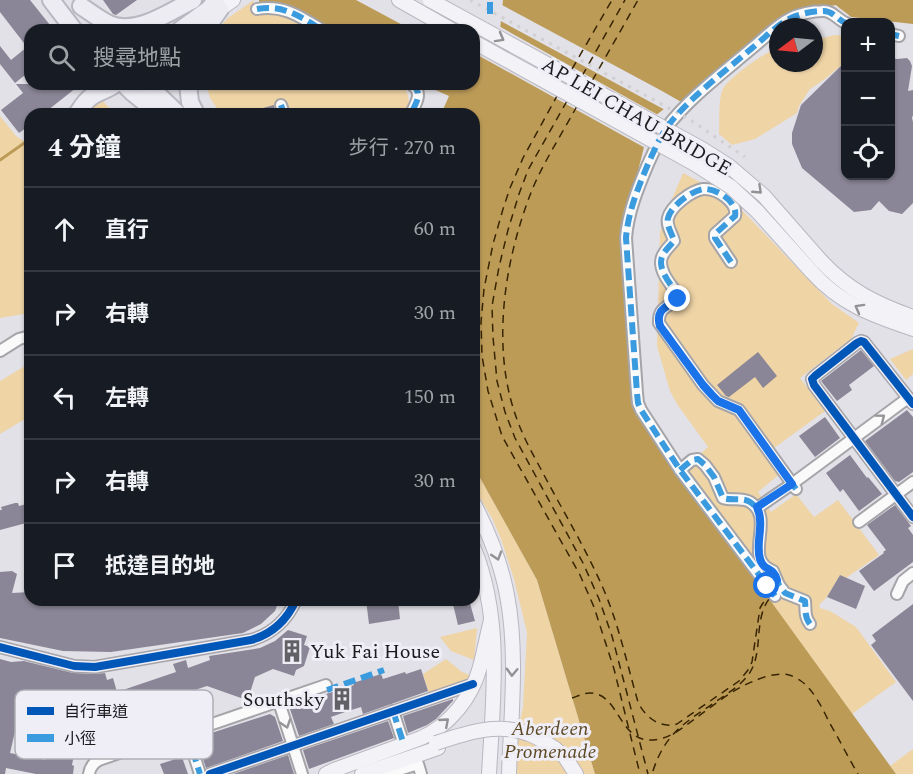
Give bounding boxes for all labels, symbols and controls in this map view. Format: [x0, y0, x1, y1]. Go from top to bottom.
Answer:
north arrow [769, 18, 823, 72]
map controls [841, 18, 895, 180]
button: + [841, 18, 895, 72]
search box [24, 24, 480, 90]
one-way arrow [494, 31, 504, 42]
icon: search [45, 41, 78, 74]
text: 搜尋地點 [93, 42, 181, 75]
street label: AP LEI CHAU BRIDGE [536, 50, 737, 184]
button: − [841, 72, 895, 126]
button: locate [841, 126, 895, 180]
text: 4 分鐘 [48, 128, 121, 168]
text: 步行 · 270 m [349, 133, 456, 163]
one-way arrow [751, 183, 761, 194]
icon: ahead [48, 213, 81, 246]
text: 直行 [105, 214, 149, 247]
text: 60 m [414, 214, 456, 244]
route end [664, 285, 690, 311]
icon: right [48, 297, 81, 330]
text: 右轉 [105, 298, 149, 331]
text: 30 m [414, 298, 456, 328]
one-way arrow [854, 304, 865, 315]
icon: left [48, 381, 81, 414]
text: 左轉 [105, 382, 149, 415]
text: 150 m [404, 382, 456, 412]
one-way arrow [875, 415, 886, 426]
icon: right [48, 465, 81, 498]
text: 右轉 [105, 466, 149, 499]
text: 30 m [414, 466, 456, 496]
icon: arrive [48, 549, 81, 582]
text: 抵達目的地 [105, 550, 215, 583]
one-way arrow [490, 551, 502, 561]
route start [753, 572, 779, 598]
place label: Yuk Fai House [310, 637, 440, 667]
building icon: Yuk Fai House [279, 638, 305, 664]
one-way arrow [506, 668, 519, 677]
place label: Southsky [243, 685, 325, 715]
building icon: Southsky [329, 686, 355, 712]
legend [15, 690, 213, 759]
text: 自行車道 [64, 700, 128, 724]
park label: Aberdeen Promenade [504, 714, 596, 767]
one-way arrow [279, 718, 291, 729]
one-way arrow [438, 718, 449, 729]
text: 小徑 [64, 727, 96, 751]

